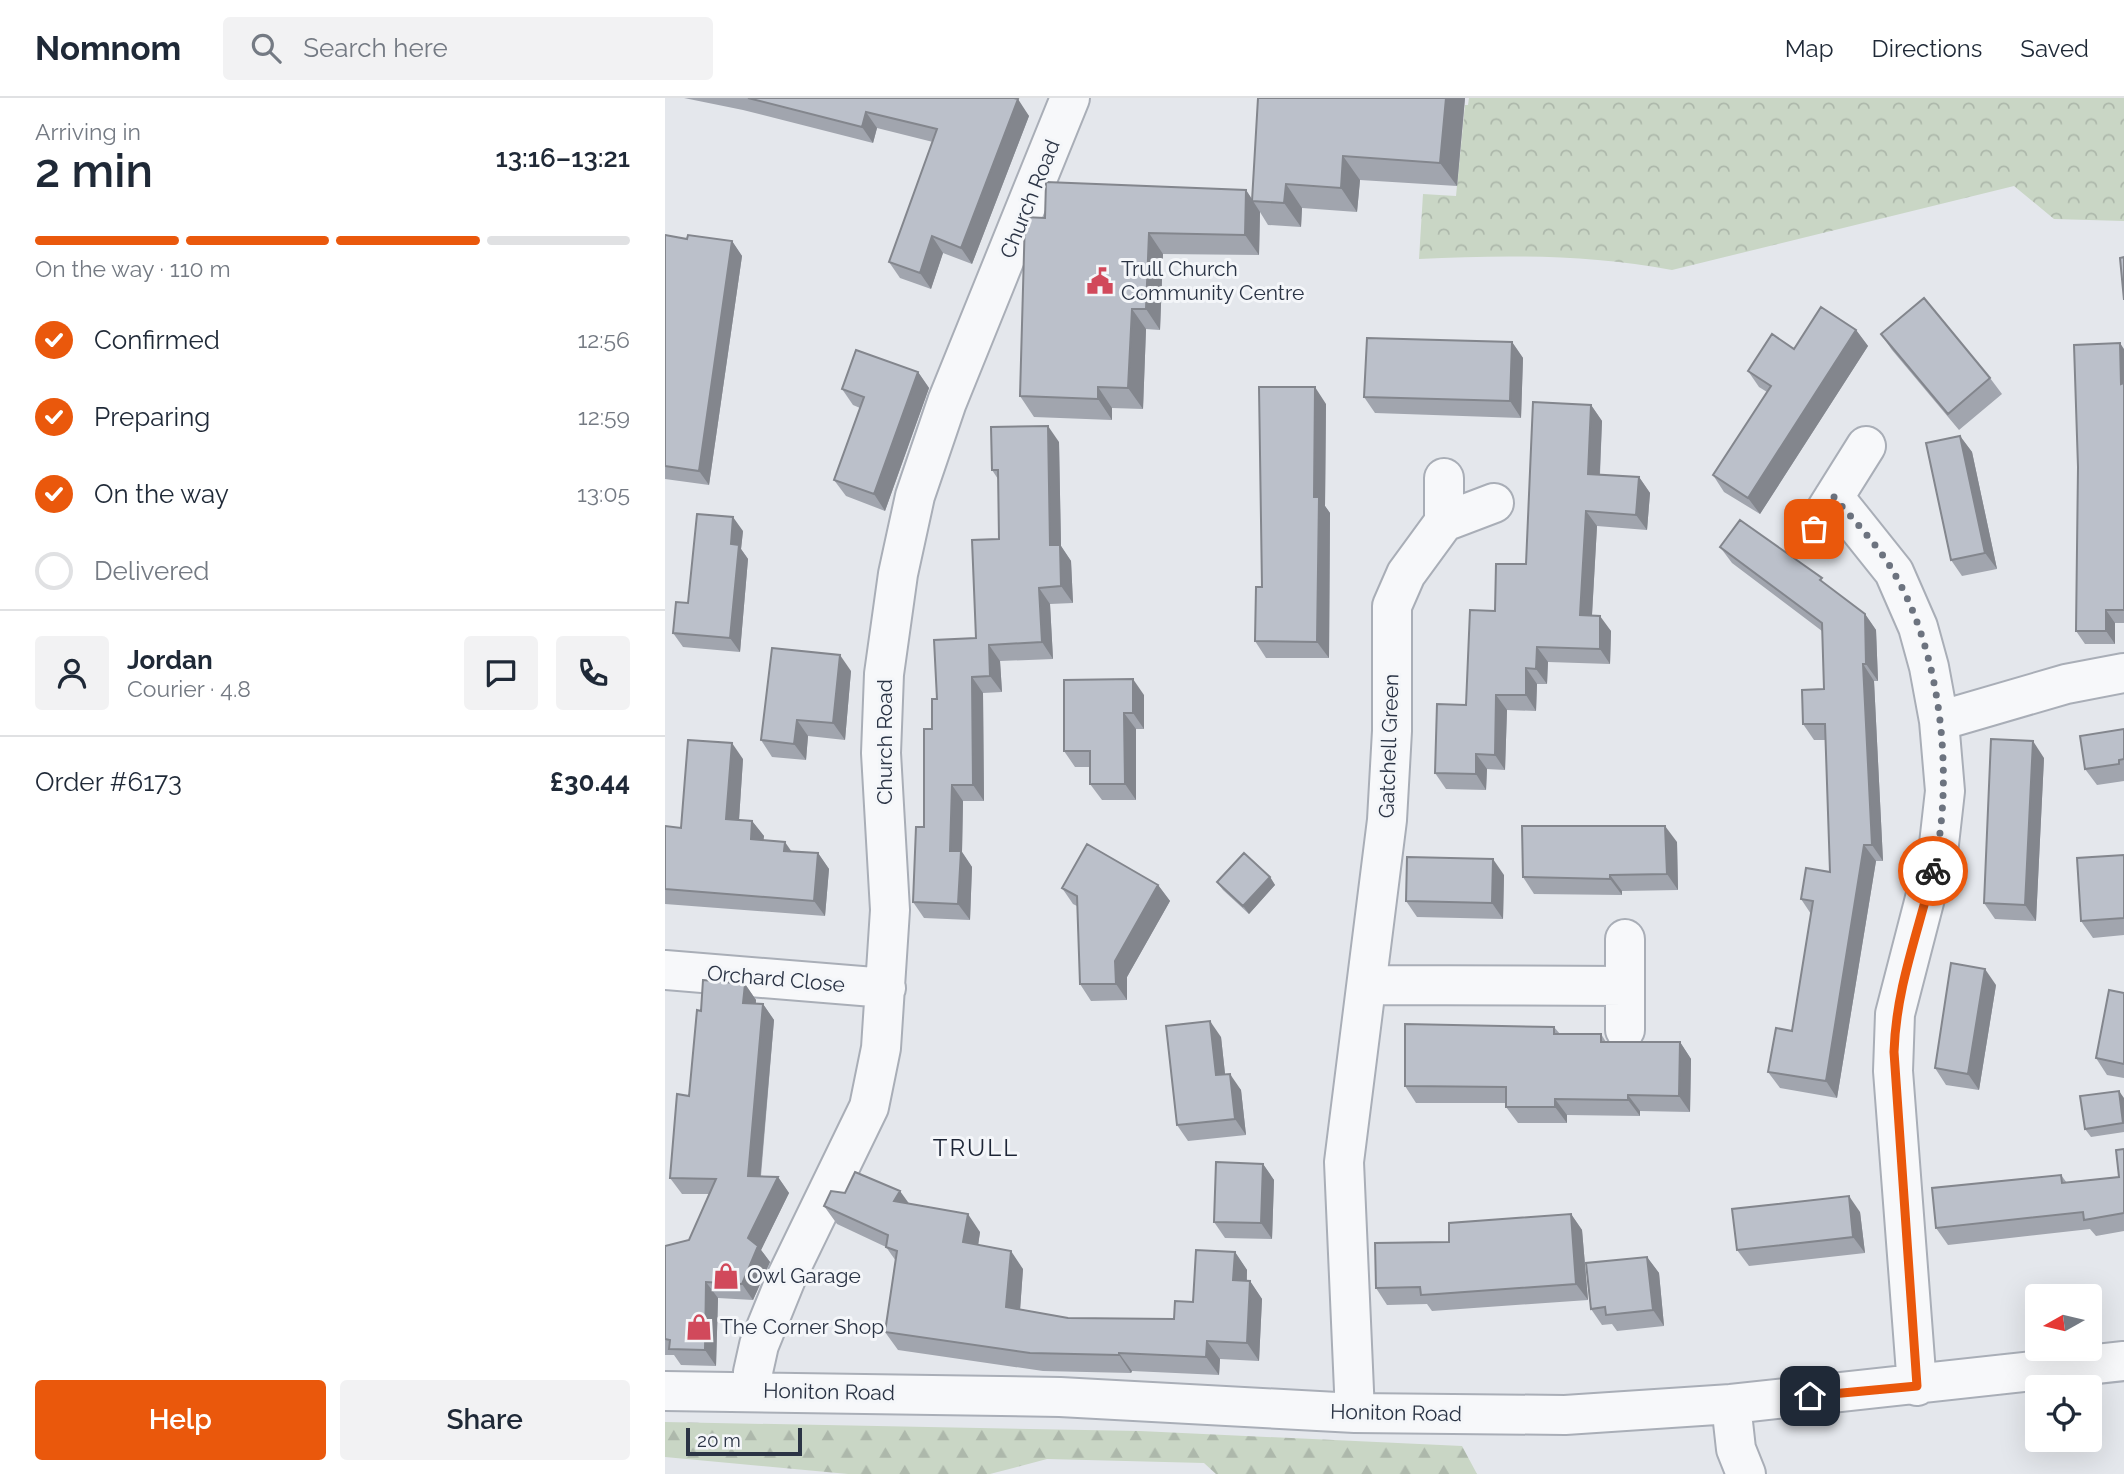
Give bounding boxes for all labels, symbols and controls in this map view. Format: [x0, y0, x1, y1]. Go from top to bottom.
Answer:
search box [223, 17, 713, 80]
text: Nomnom [35, 29, 181, 68]
icon: search [247, 29, 285, 67]
text: Search here [303, 33, 448, 63]
text: Map [1785, 34, 1834, 63]
text: Directions [1872, 34, 1982, 63]
text: Saved [2020, 34, 2089, 63]
text: Arriving in [35, 118, 141, 145]
street label: Church Road [994, 136, 1065, 262]
text: 13:16–13:21 [495, 143, 630, 173]
text: 2 min [35, 144, 153, 198]
text: On the way · 110 m [35, 255, 231, 282]
place label: Trull Church Community Centre [1121, 256, 1304, 305]
public building icon: Trull Church Community Centre [1085, 266, 1115, 296]
icon: check [35, 321, 73, 359]
text: Confirmed [94, 325, 220, 355]
text: 12:56 [577, 326, 630, 353]
icon: check [35, 398, 73, 436]
text: Preparing [94, 402, 210, 432]
text: 12:59 [578, 403, 630, 430]
icon: check [35, 475, 73, 513]
text: On the way [94, 479, 229, 509]
text: 13:05 [577, 480, 630, 507]
pin [1784, 499, 1844, 559]
icon: bag [1795, 510, 1833, 548]
text: Delivered [94, 556, 209, 586]
button: person [35, 636, 109, 710]
button: chat [464, 636, 538, 710]
button: phone [556, 636, 630, 710]
text: Jordan [127, 645, 213, 675]
street label: Gatchell Green [1373, 673, 1404, 819]
text: Courier · 4.8 [127, 675, 251, 702]
street label: Church Road [872, 679, 897, 805]
text: Order #6173 [35, 767, 182, 797]
text: £30.44 [550, 767, 630, 797]
courier [1898, 836, 1968, 906]
icon: bike [1914, 852, 1952, 890]
street label: Orchard Close [706, 960, 846, 997]
district label: TRULL [933, 1133, 1019, 1162]
shop icon: Owl Garage [711, 1261, 741, 1291]
place label: Owl Garage [747, 1263, 861, 1288]
north arrow [2025, 1284, 2102, 1362]
map controls [2025, 1284, 2102, 1452]
shop icon: The Corner Shop [684, 1312, 714, 1342]
place label: The Corner Shop [720, 1314, 884, 1339]
pin [1780, 1366, 1840, 1426]
button: locate [2025, 1375, 2102, 1452]
icon: home [1791, 1377, 1829, 1415]
street label: Honiton Road [763, 1378, 895, 1405]
button: Help [35, 1380, 326, 1460]
button: Share [340, 1380, 630, 1460]
street label: Honiton Road [1330, 1399, 1462, 1426]
scale bar [686, 1425, 801, 1457]
text: 20 m [697, 1429, 741, 1451]

